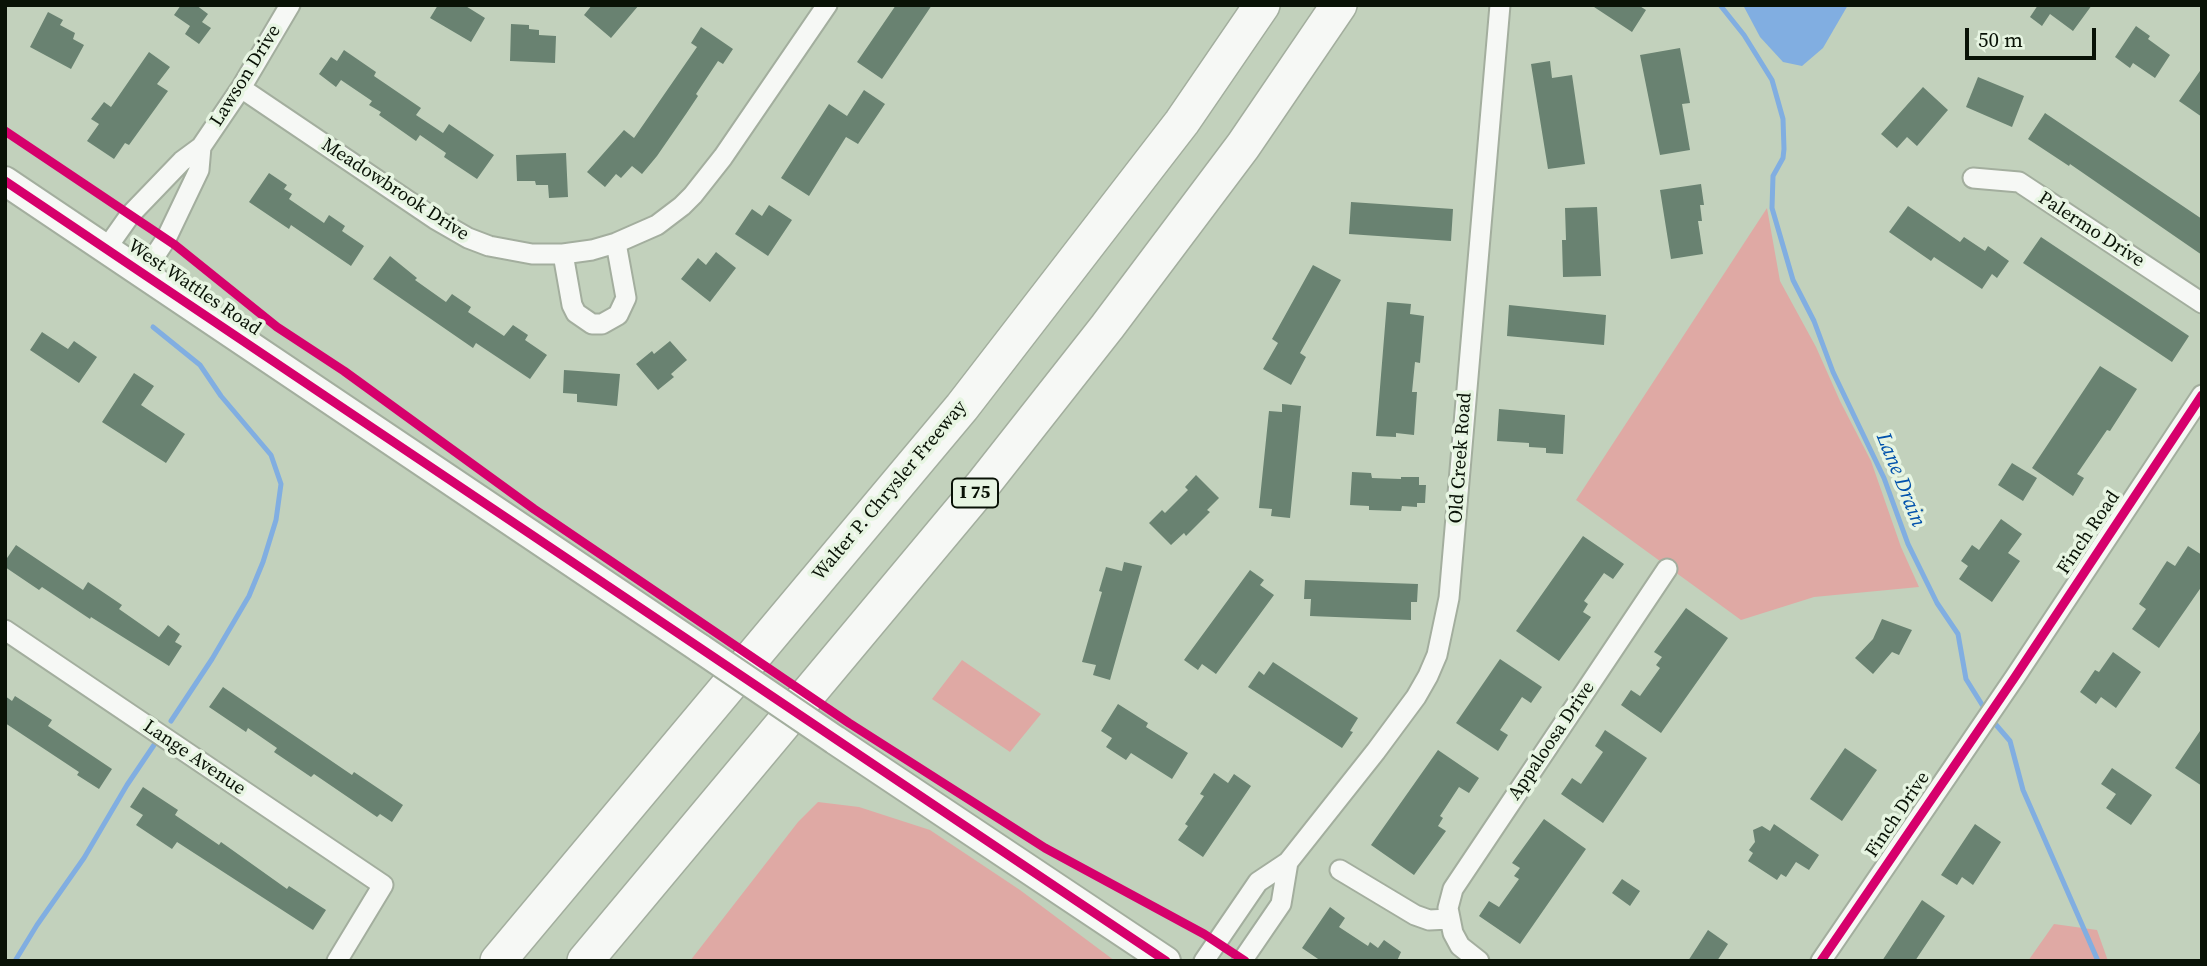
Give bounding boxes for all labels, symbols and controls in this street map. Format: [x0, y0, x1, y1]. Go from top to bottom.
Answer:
scale bar [1969, 14, 2100, 58]
street label: Lawson Drive [206, 21, 286, 131]
text: 50 m [1978, 25, 2023, 54]
street label: Meadowbrook Drive [317, 134, 473, 246]
street label: Palermo Drive [2034, 187, 2148, 273]
street label: West Wattles Road [123, 235, 265, 341]
street label: Old Creek Road [1445, 392, 1477, 524]
street label: Walter P. Chrysler Freeway [808, 396, 972, 586]
water label: Lane Drain [1870, 429, 1930, 531]
road number: I 75 [952, 478, 998, 508]
street label: Finch Road [2053, 487, 2125, 579]
street label: Appaloosa Drive [1504, 677, 1600, 805]
street label: Lange Avenue [138, 715, 250, 801]
street label: Finch Drive [1861, 768, 1935, 862]

